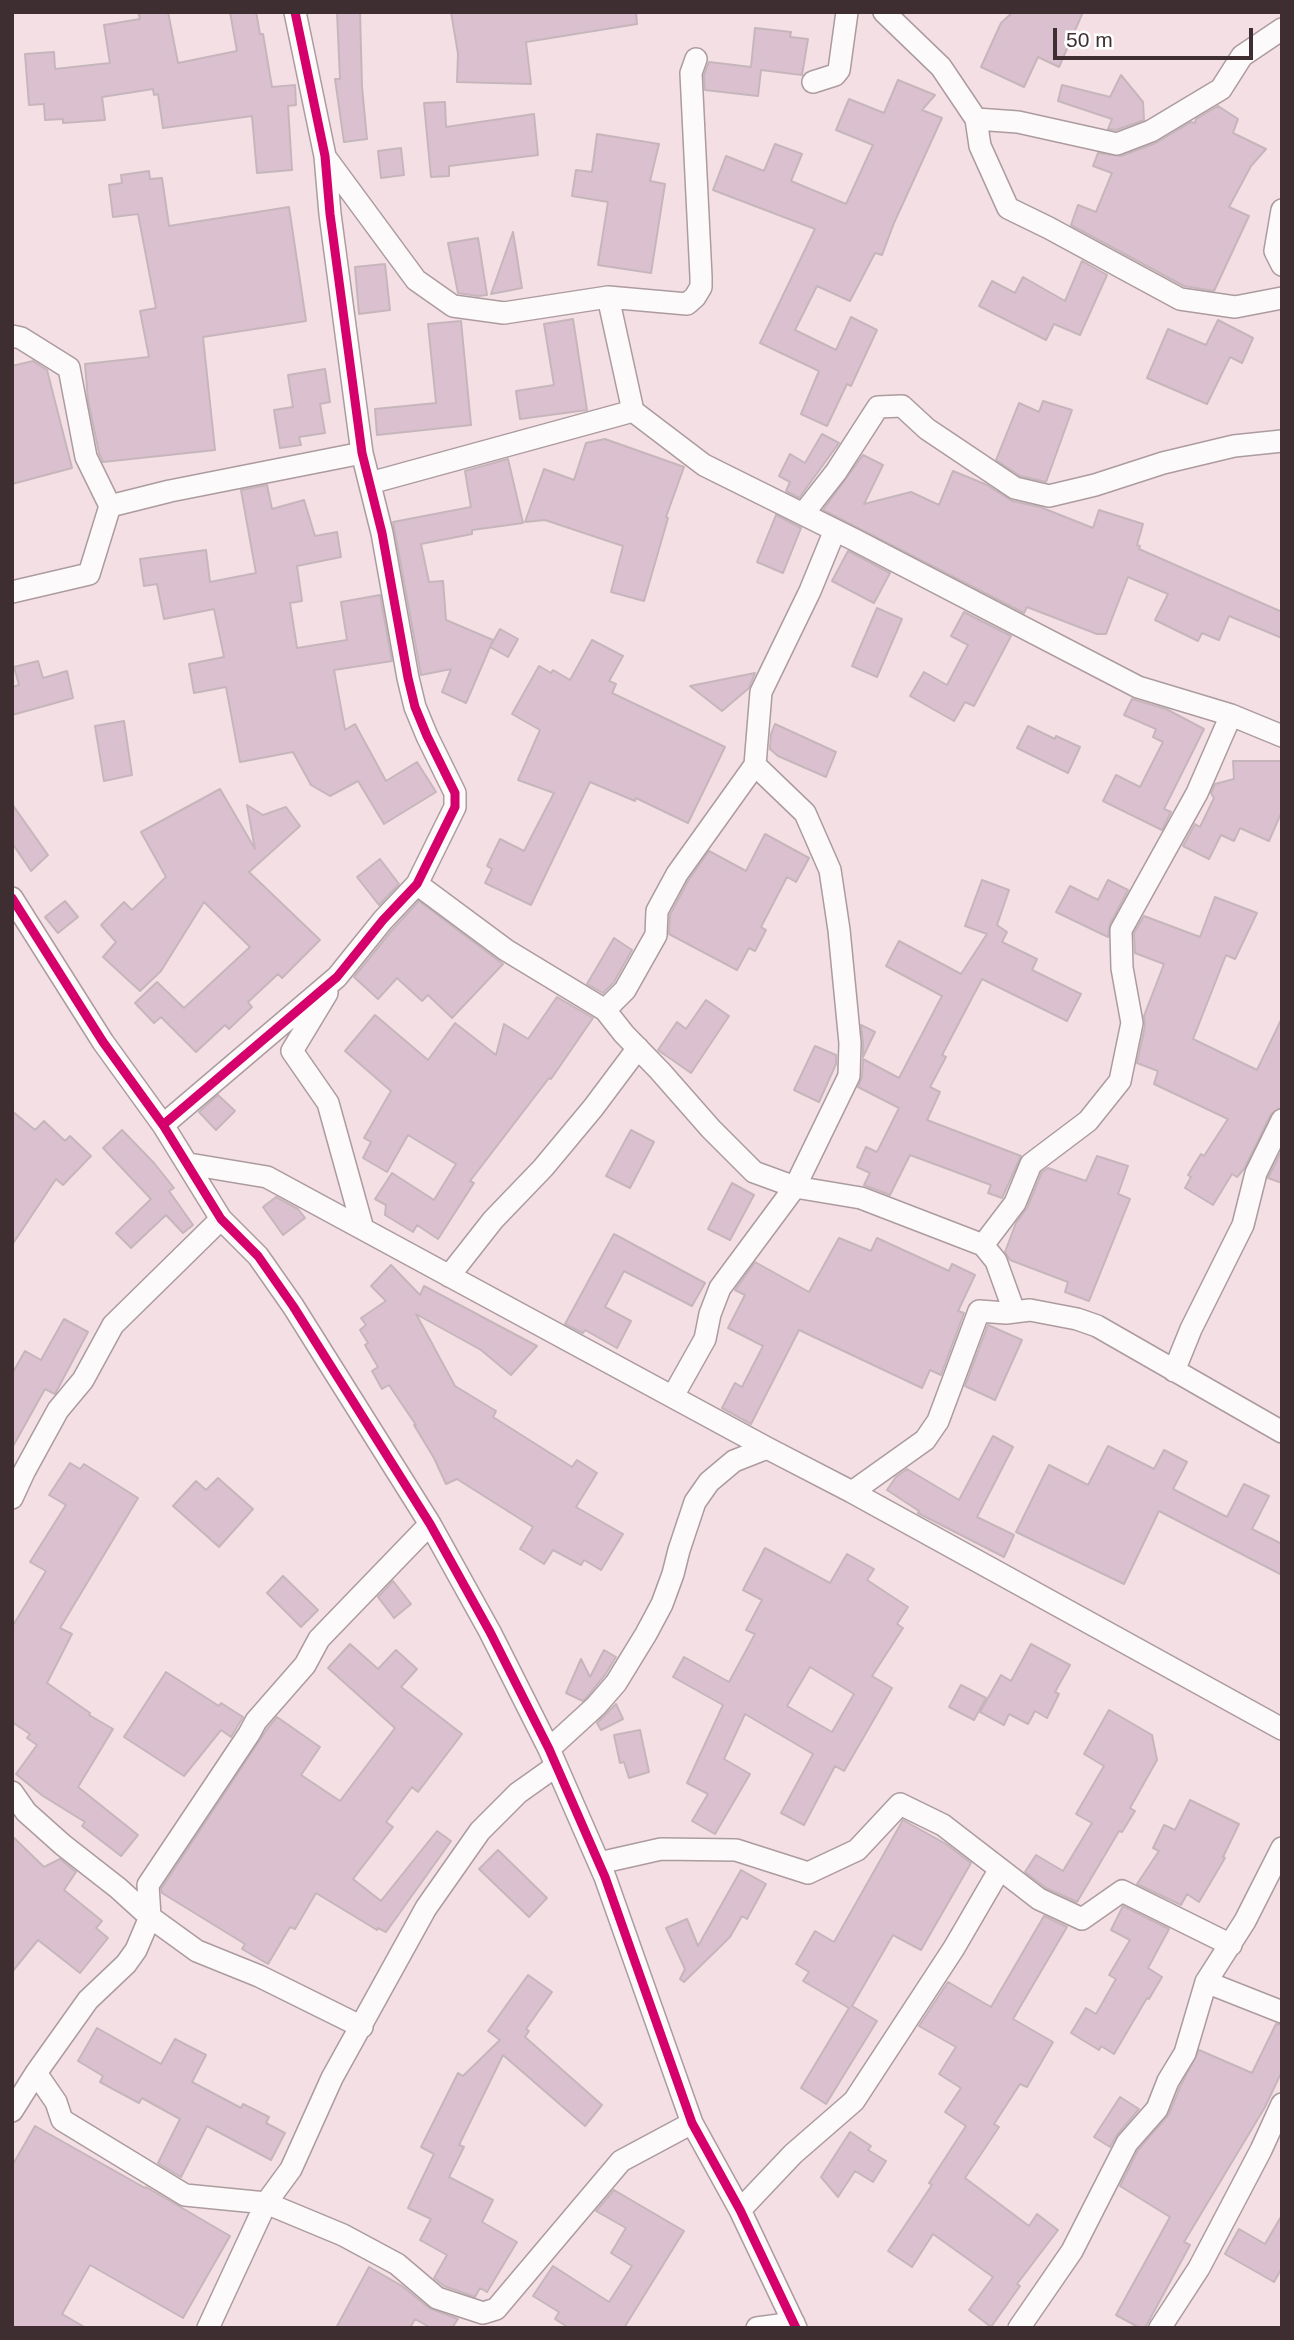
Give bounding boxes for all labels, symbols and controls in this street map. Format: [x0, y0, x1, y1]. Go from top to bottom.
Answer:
scale bar [1056, 14, 1256, 58]
text: 50 m [1066, 28, 1113, 51]

